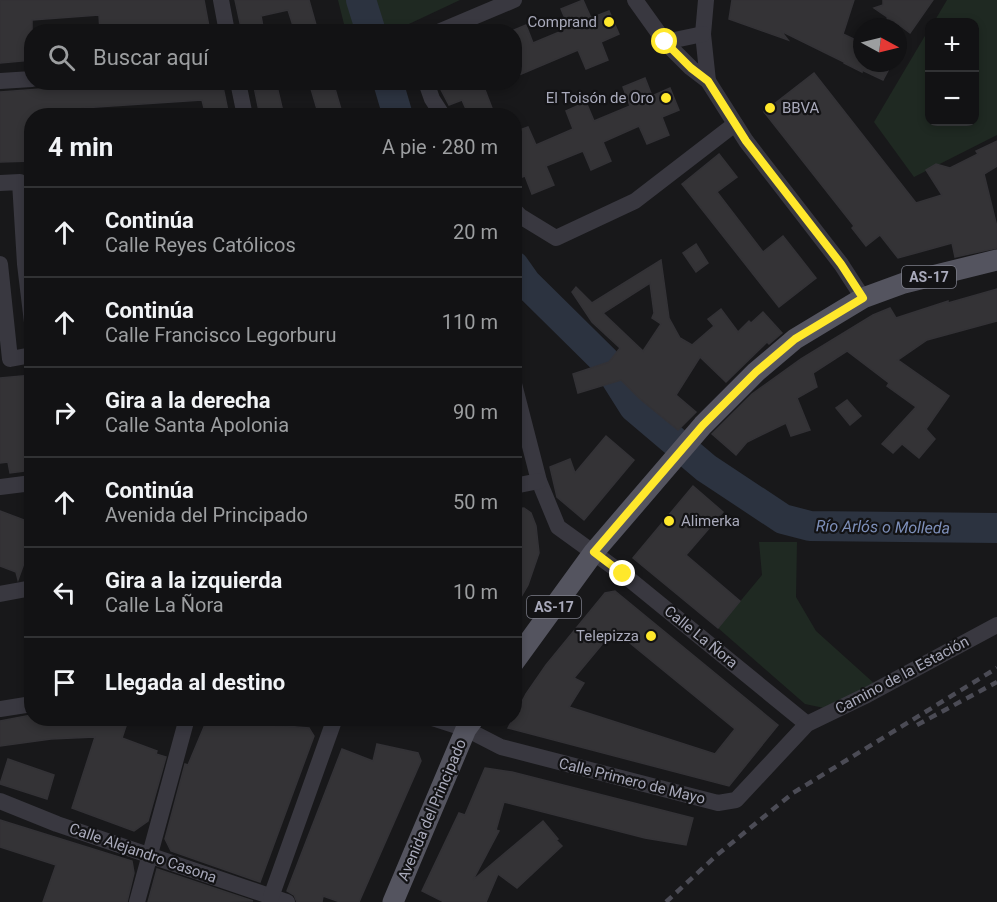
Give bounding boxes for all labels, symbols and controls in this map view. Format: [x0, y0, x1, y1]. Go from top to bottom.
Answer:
place label: Comprand [527, 13, 597, 31]
marker: Comprand [602, 15, 616, 29]
north arrow [853, 18, 907, 72]
map controls [925, 18, 979, 126]
button: + [925, 18, 979, 72]
search box [24, 24, 522, 90]
route start [651, 28, 677, 54]
icon: search [45, 41, 78, 74]
text: Buscar aquí [93, 45, 209, 70]
button: − [925, 72, 979, 126]
place label: El Toisón de Oro [546, 89, 654, 107]
marker: El Toisón de Oro [659, 91, 673, 105]
place label: BBVA [782, 99, 820, 117]
marker: BBVA [763, 101, 777, 115]
text: 4 min [48, 132, 113, 162]
text: A pie · 280 m [382, 135, 498, 159]
text: Continúa [105, 208, 194, 233]
icon: ahead [48, 216, 81, 249]
text: 20 m [453, 220, 498, 244]
text: Calle Reyes Católicos [105, 233, 296, 257]
road number: AS-17 [902, 266, 956, 288]
text: Continúa [105, 298, 194, 323]
icon: ahead [48, 306, 81, 339]
text: 110 m [442, 310, 498, 334]
text: Calle Francisco Legorburu [105, 323, 337, 347]
text: Gira a la derecha [105, 388, 271, 413]
icon: right [48, 396, 81, 429]
text: 90 m [453, 400, 498, 424]
text: Calle Santa Apolonia [105, 413, 289, 437]
text: Continúa [105, 478, 194, 503]
icon: ahead [48, 486, 81, 519]
text: 50 m [453, 490, 498, 514]
text: Avenida del Principado [105, 503, 308, 527]
place label: Alimerka [681, 512, 740, 530]
marker: Alimerka [662, 514, 676, 528]
water label: Río Arlós o Molleda [816, 516, 950, 538]
route end [609, 560, 635, 586]
text: Gira a la izquierda [105, 568, 282, 593]
icon: left [48, 576, 81, 609]
text: 10 m [453, 580, 498, 604]
text: Calle La Ñora [105, 593, 224, 617]
road number: AS-17 [527, 596, 581, 618]
street label: Calle La Ñora [661, 602, 741, 672]
place label: Telepizza [576, 627, 639, 645]
marker: Telepizza [644, 629, 658, 643]
street label: Camino de la Estación [832, 632, 972, 718]
icon: arrive [48, 666, 81, 699]
text: Llegada al destino [105, 670, 285, 695]
street label: Avenida del Principado [394, 736, 470, 884]
street label: Calle Primero de Mayo [557, 754, 707, 808]
street label: Calle Alejandro Casona [67, 819, 219, 887]

